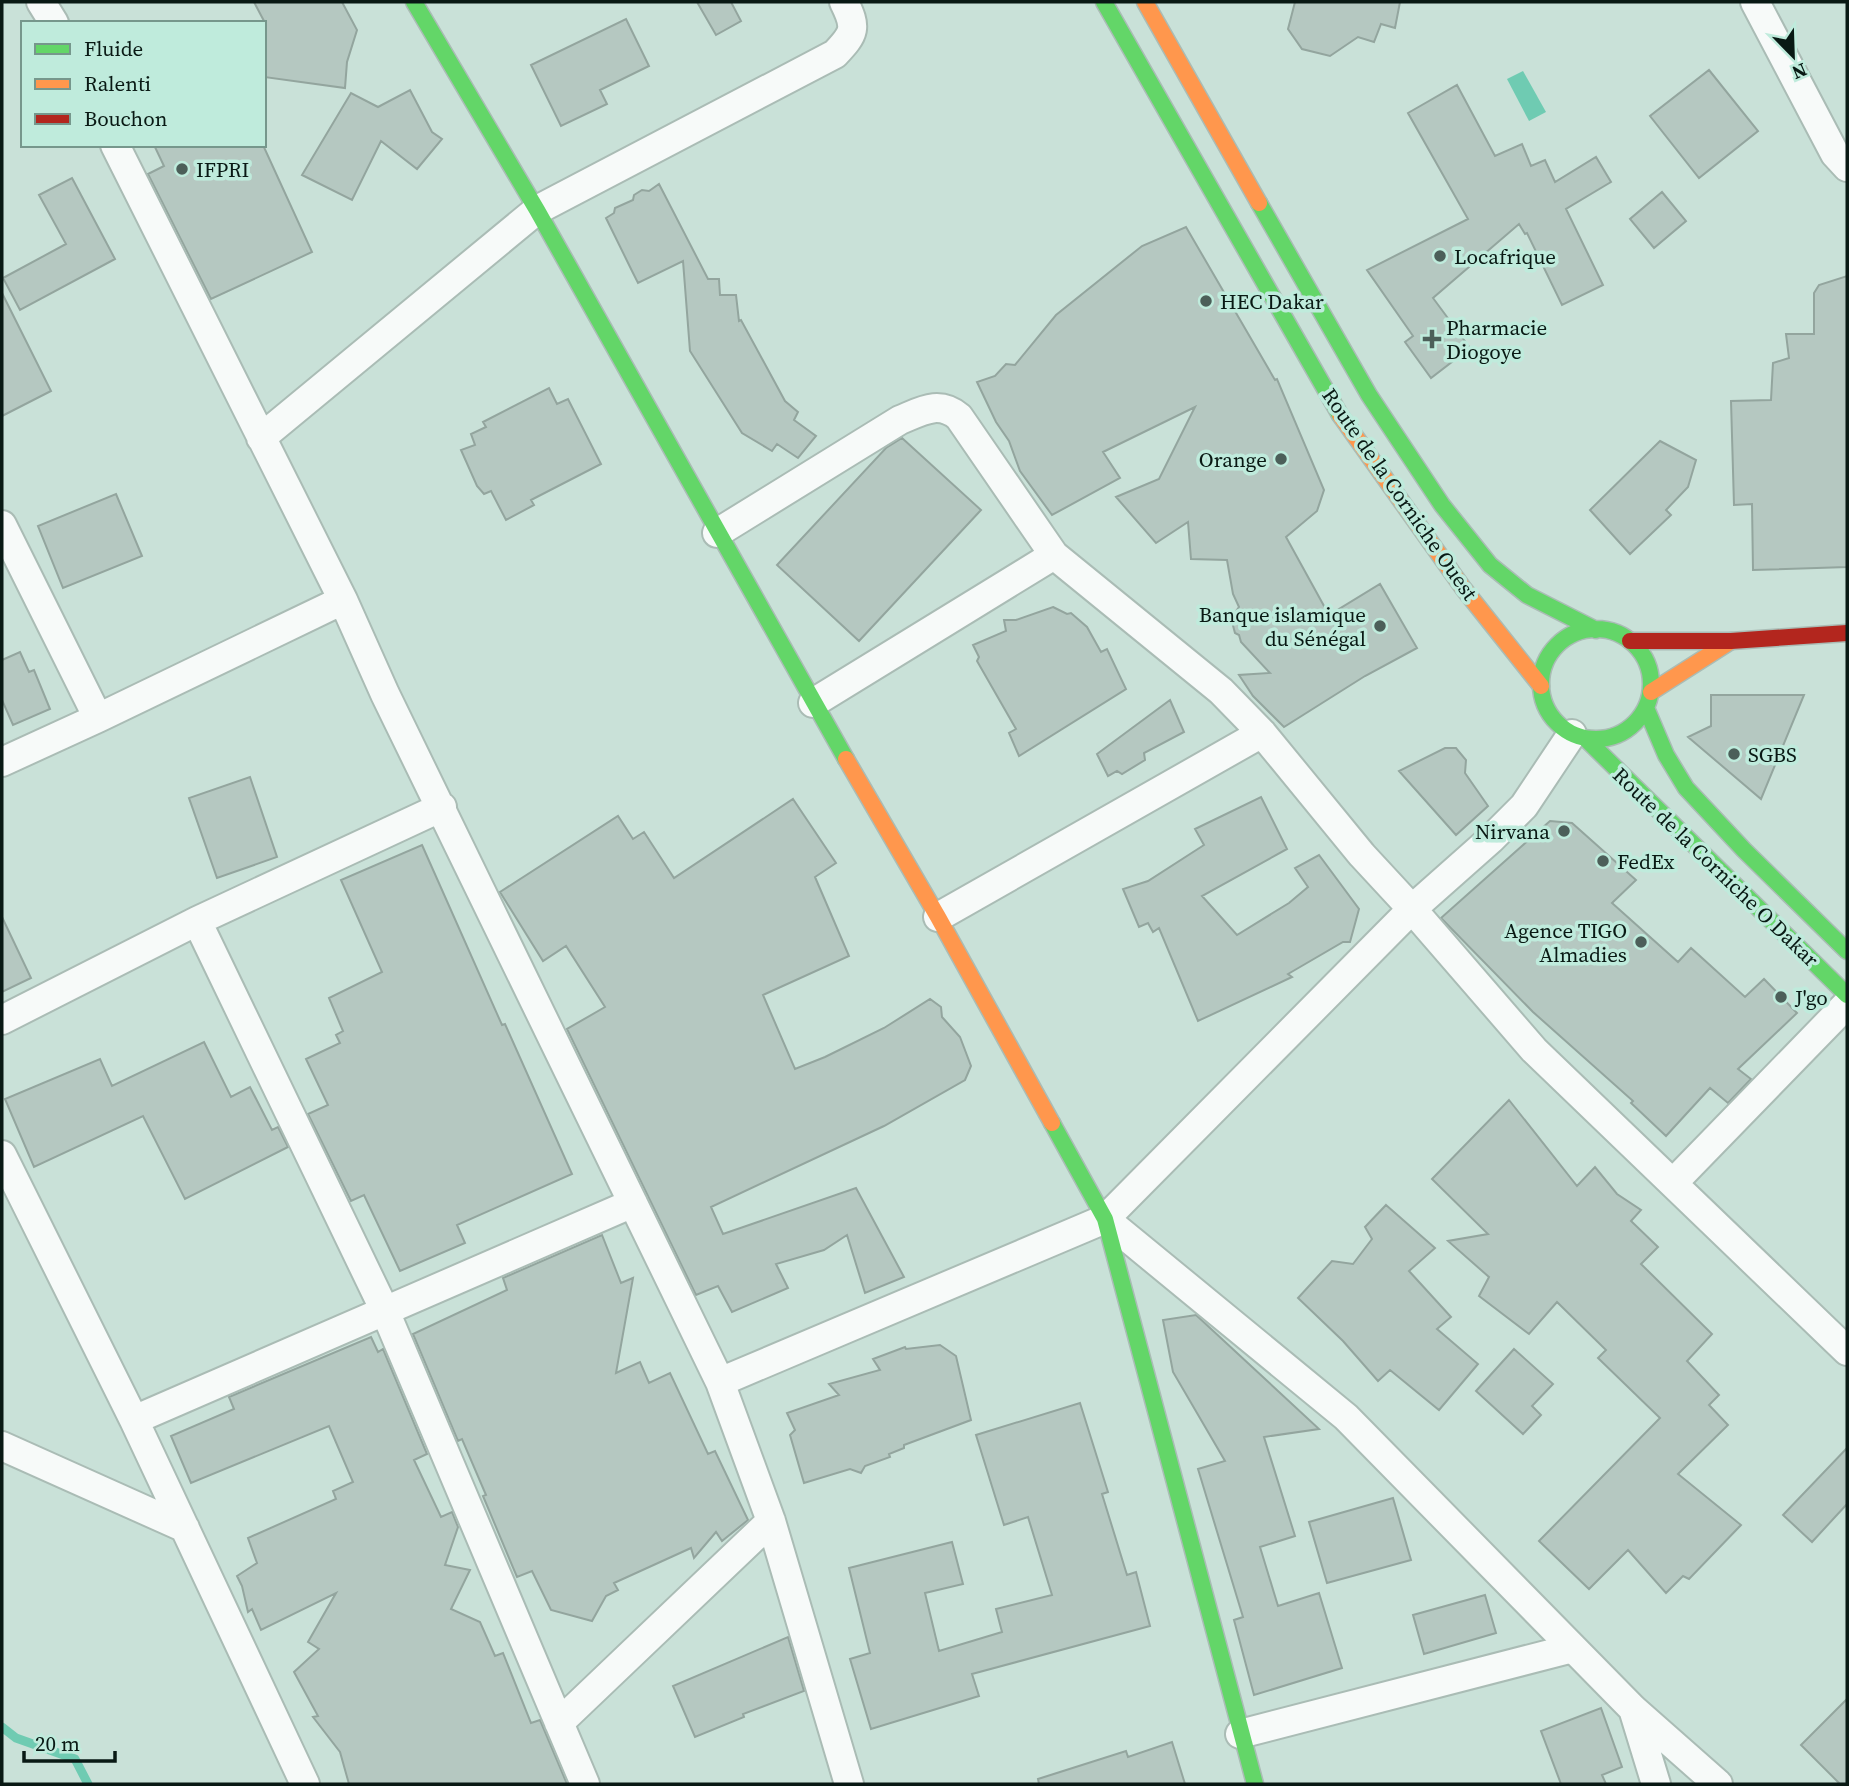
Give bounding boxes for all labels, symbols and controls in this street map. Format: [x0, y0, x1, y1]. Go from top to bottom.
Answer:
legend [21, 21, 266, 147]
north arrow [1758, 21, 1828, 91]
text: Fluide [84, 34, 143, 63]
text: N [1788, 57, 1811, 86]
text: Ralenti [84, 69, 151, 98]
text: Bouchon [84, 104, 168, 133]
place label: IFPRI [196, 155, 249, 184]
marker: IFPRI [174, 161, 190, 177]
place label: Locafrique [1454, 242, 1556, 271]
marker: Locafrique [1432, 248, 1448, 264]
place label: HEC Dakar [1220, 287, 1324, 316]
marker: HEC Dakar [1198, 293, 1214, 309]
place label: Pharmacie Diogoye [1446, 313, 1547, 366]
marker: Pharmacie Diogoye [1424, 331, 1440, 347]
street label: Route de la Corniche Ouest [1316, 382, 1485, 606]
place label: Orange [1199, 445, 1267, 474]
marker: Orange [1273, 451, 1289, 467]
place label: Banque islamique du Sénégal [1199, 600, 1366, 653]
marker: Banque islamique du Sénégal [1372, 618, 1388, 634]
place label: SGBS [1748, 740, 1797, 769]
marker: SGBS [1726, 746, 1742, 762]
street label: Route de la Corniche O Dakar [1607, 761, 1825, 973]
place label: Nirvana [1475, 817, 1550, 846]
marker: Nirvana [1556, 823, 1572, 839]
place label: FedEx [1617, 847, 1675, 876]
marker: FedEx [1595, 853, 1611, 869]
place label: Agence TIGO Almadies [1504, 916, 1627, 969]
marker: Agence TIGO Almadies [1633, 934, 1649, 950]
place label: J'go [1794, 983, 1828, 1012]
marker: J'go [1773, 989, 1789, 1005]
scale bar [24, 1720, 116, 1764]
text: 20 m [35, 1729, 80, 1758]

